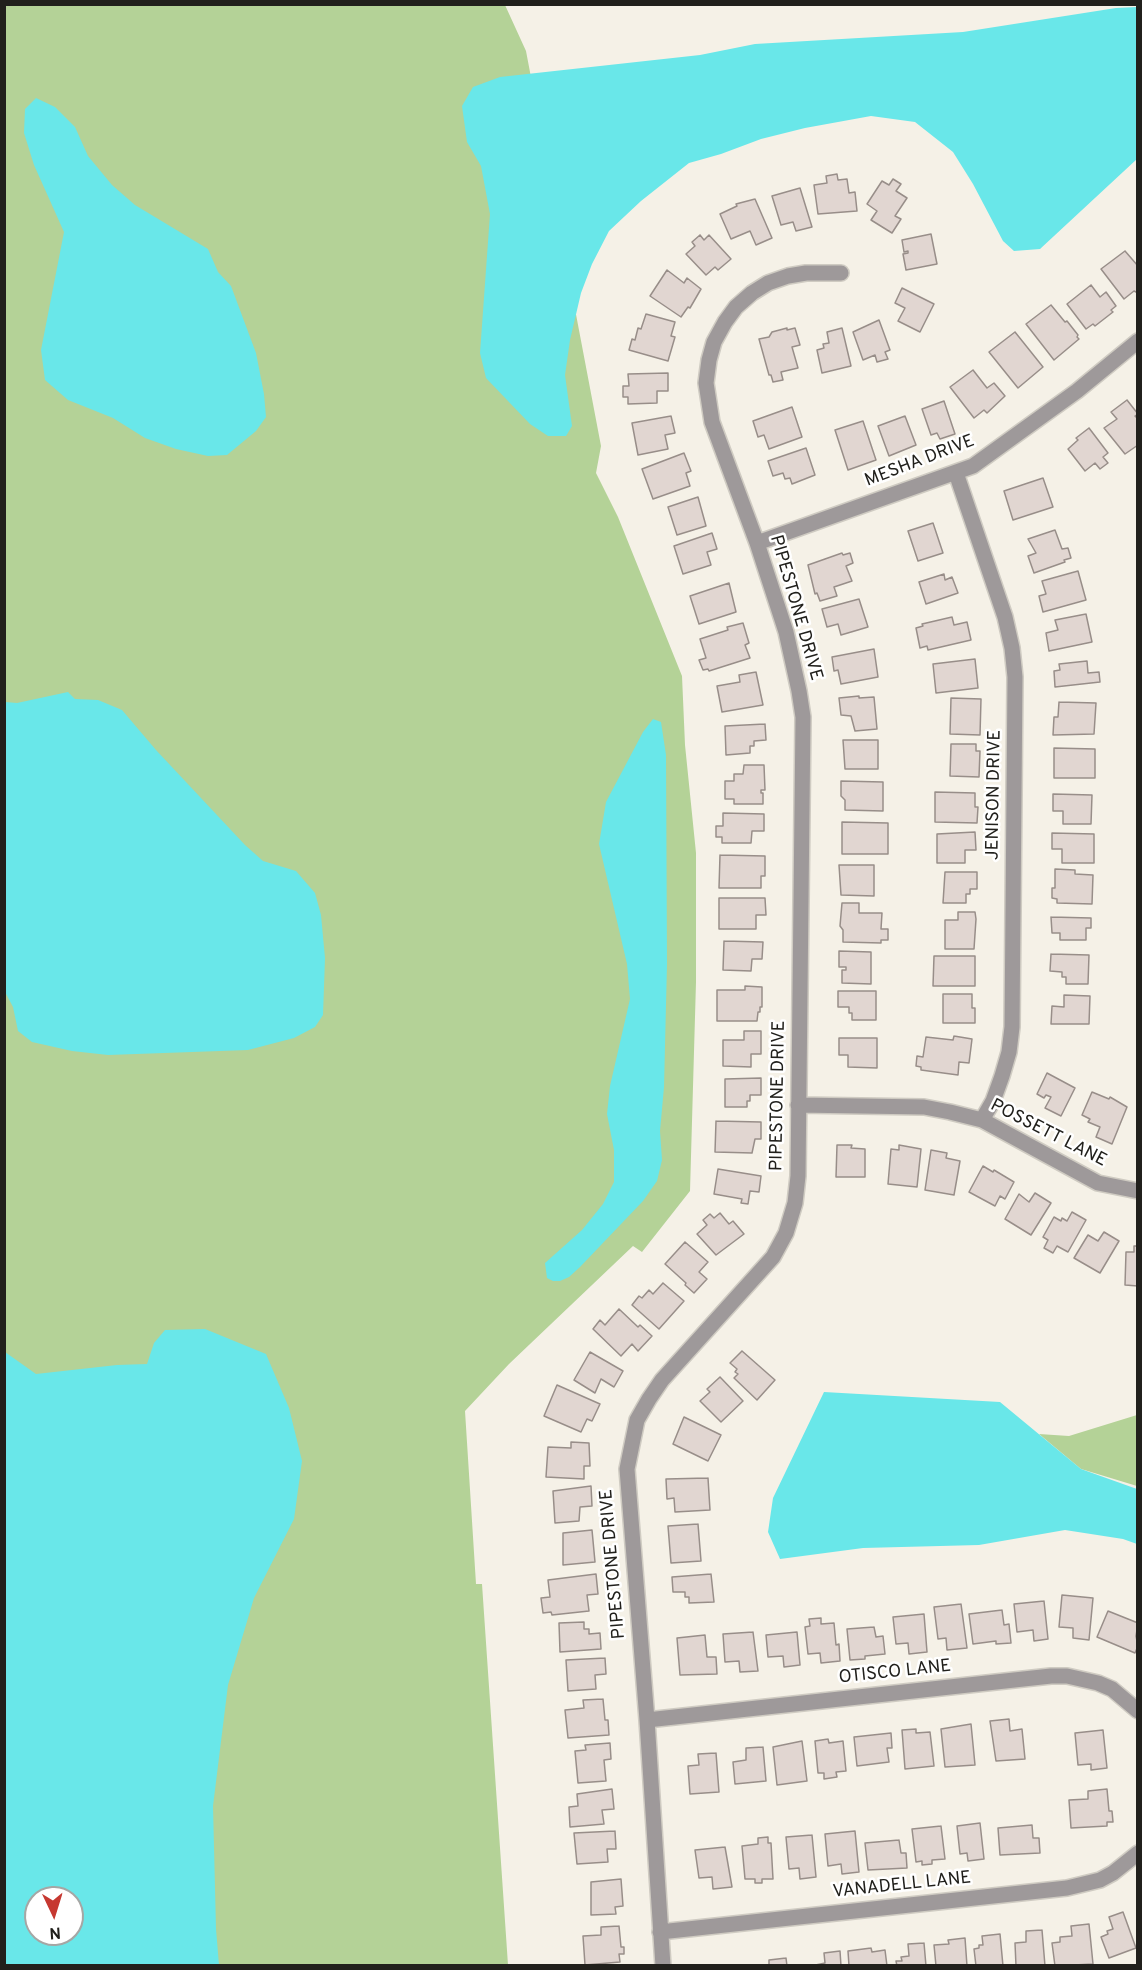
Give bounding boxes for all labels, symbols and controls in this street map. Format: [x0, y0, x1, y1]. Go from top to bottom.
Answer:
street label: MESHA DRIVE [862, 431, 978, 493]
street label: PIPESTONE DRIVE [764, 533, 826, 683]
street label: JENISON DRIVE [983, 730, 1007, 860]
street label: PIPESTONE DRIVE [767, 1021, 791, 1171]
street label: POSSETT LANE [986, 1095, 1110, 1173]
street label: PIPESTONE DRIVE [597, 1488, 631, 1640]
street label: OTISCO LANE [838, 1656, 952, 1690]
street label: VANADELL LANE [832, 1868, 972, 1904]
north arrow [24, 1886, 84, 1946]
text: N [49, 1922, 62, 1942]

